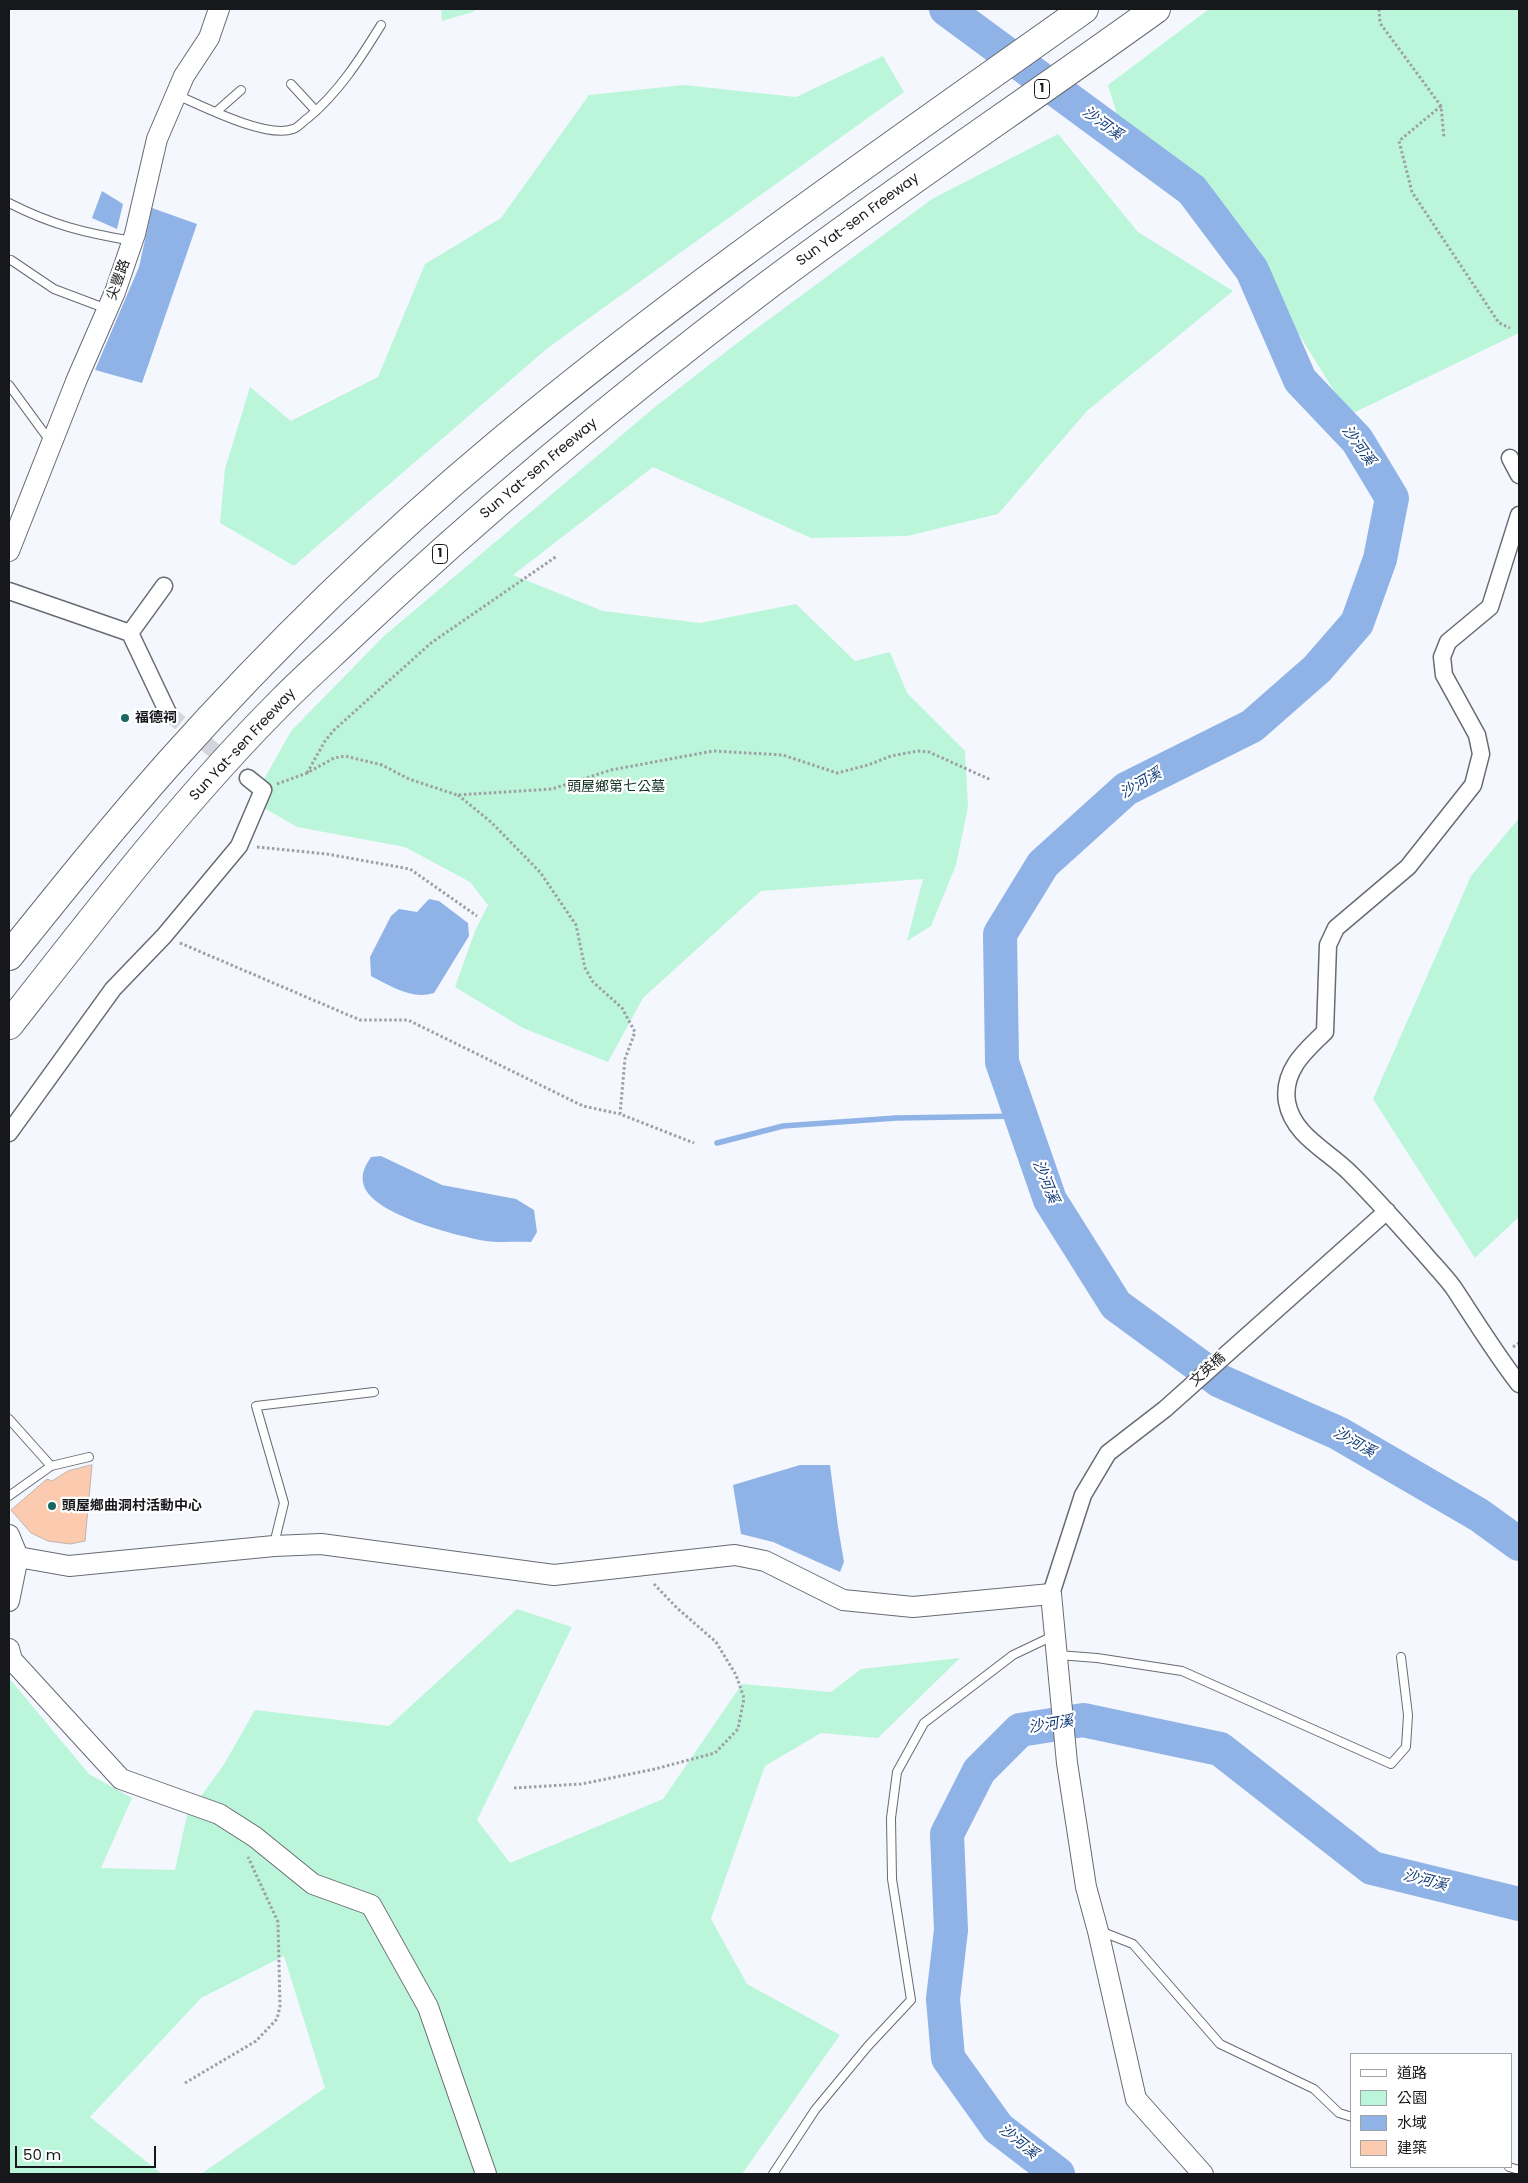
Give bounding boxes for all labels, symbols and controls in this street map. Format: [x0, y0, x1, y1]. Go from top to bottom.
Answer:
road number: 1 [1034, 80, 1050, 98]
water label: 沙河溪 [1079, 103, 1125, 145]
street label: Sun Yat-sen Freeway [793, 170, 923, 270]
street label: 尖豐路 [104, 257, 134, 303]
street label: Sun Yat-sen Freeway [477, 415, 601, 523]
water label: 沙河溪 [1337, 423, 1379, 469]
road number: 1 [432, 544, 448, 564]
street label: Sun Yat-sen Freeway [187, 685, 299, 805]
place label: 福德祠 [135, 710, 177, 726]
marker: 福德祠 [119, 712, 131, 724]
water label: 沙河溪 [1117, 765, 1165, 803]
park label: 頭屋鄉第七公墓 [567, 779, 665, 795]
water label: 沙河溪 [1028, 1158, 1062, 1206]
street label: 文英橋 [1187, 1350, 1229, 1390]
water label: 沙河溪 [1330, 1424, 1378, 1462]
place label: 頭屋鄉曲洞村活動中心 [62, 1498, 202, 1514]
marker: 頭屋鄉曲洞村活動中心 [46, 1500, 58, 1512]
water label: 沙河溪 [1027, 1713, 1075, 1737]
water label: 沙河溪 [1401, 1867, 1449, 1895]
legend [1350, 2053, 1513, 2168]
text: 道路 [1397, 2062, 1427, 2083]
text: 公園 [1397, 2087, 1427, 2108]
text: 水域 [1397, 2112, 1427, 2133]
water label: 沙河溪 [995, 2121, 1041, 2163]
scale bar [18, 2136, 159, 2168]
text: 建築 [1397, 2137, 1427, 2158]
text: 50 m [23, 2144, 61, 2165]

